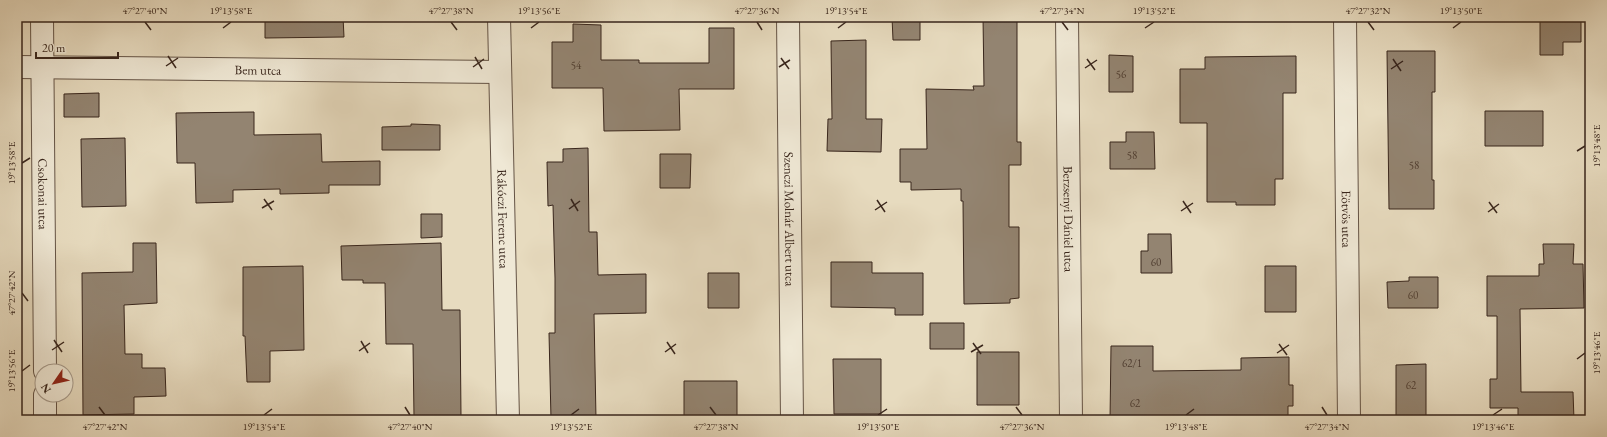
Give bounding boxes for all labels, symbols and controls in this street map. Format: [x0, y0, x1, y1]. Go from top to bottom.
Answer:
text: 47°27'40"N [123, 4, 168, 17]
text: 19°13'58"E [210, 4, 253, 17]
text: 47°27'38"N [429, 4, 474, 17]
text: 19°13'56"E [518, 4, 561, 17]
text: 47°27'36"N [735, 4, 780, 17]
text: 19°13'54"E [825, 4, 868, 17]
text: 47°27'34"N [1040, 4, 1085, 17]
text: 19°13'52"E [1133, 4, 1176, 17]
text: 47°27'32"N [1346, 4, 1391, 17]
text: 19°13'50"E [1440, 4, 1483, 17]
scale bar [36, 34, 118, 60]
text: 20 m [42, 40, 66, 56]
house number: 54 [571, 58, 582, 72]
street label: Bem utca [235, 61, 282, 79]
house number: 56 [1116, 67, 1127, 81]
text: 19°13'48"E [1590, 124, 1603, 167]
text: 19°13'58"E [5, 141, 18, 184]
house number: 58 [1127, 148, 1137, 162]
street label: Szenczi Molnár Albert utca [780, 152, 799, 287]
street label: Csokonai utca [34, 158, 52, 231]
house number: 58 [1409, 158, 1419, 172]
street label: Berzsenyi Dániel utca [1059, 166, 1078, 273]
street label: Rákóczi Ferenc utca [493, 169, 513, 270]
street label: Eötvös utca [1338, 190, 1355, 249]
house number: 60 [1151, 255, 1161, 269]
text: 47°27'42"N [5, 270, 18, 315]
house number: 60 [1408, 288, 1418, 302]
text: 19°13'46"E [1590, 331, 1603, 374]
text: 19°13'56"E [5, 349, 18, 392]
house number: 62/1 [1122, 356, 1142, 370]
north arrow [34, 363, 74, 403]
house number: 62 [1406, 378, 1417, 392]
text: N [37, 381, 54, 396]
house number: 62 [1130, 396, 1141, 410]
text: 47°27'42"N [83, 420, 128, 433]
text: 19°13'54"E [243, 420, 286, 433]
text: 47°27'40"N [388, 420, 433, 433]
text: 19°13'52"E [550, 420, 593, 433]
text: 47°27'38"N [694, 420, 739, 433]
text: 19°13'50"E [857, 420, 900, 433]
text: 47°27'36"N [1000, 420, 1045, 433]
text: 19°13'48"E [1165, 420, 1208, 433]
text: 47°27'34"N [1305, 420, 1350, 433]
text: 19°13'46"E [1472, 420, 1515, 433]

